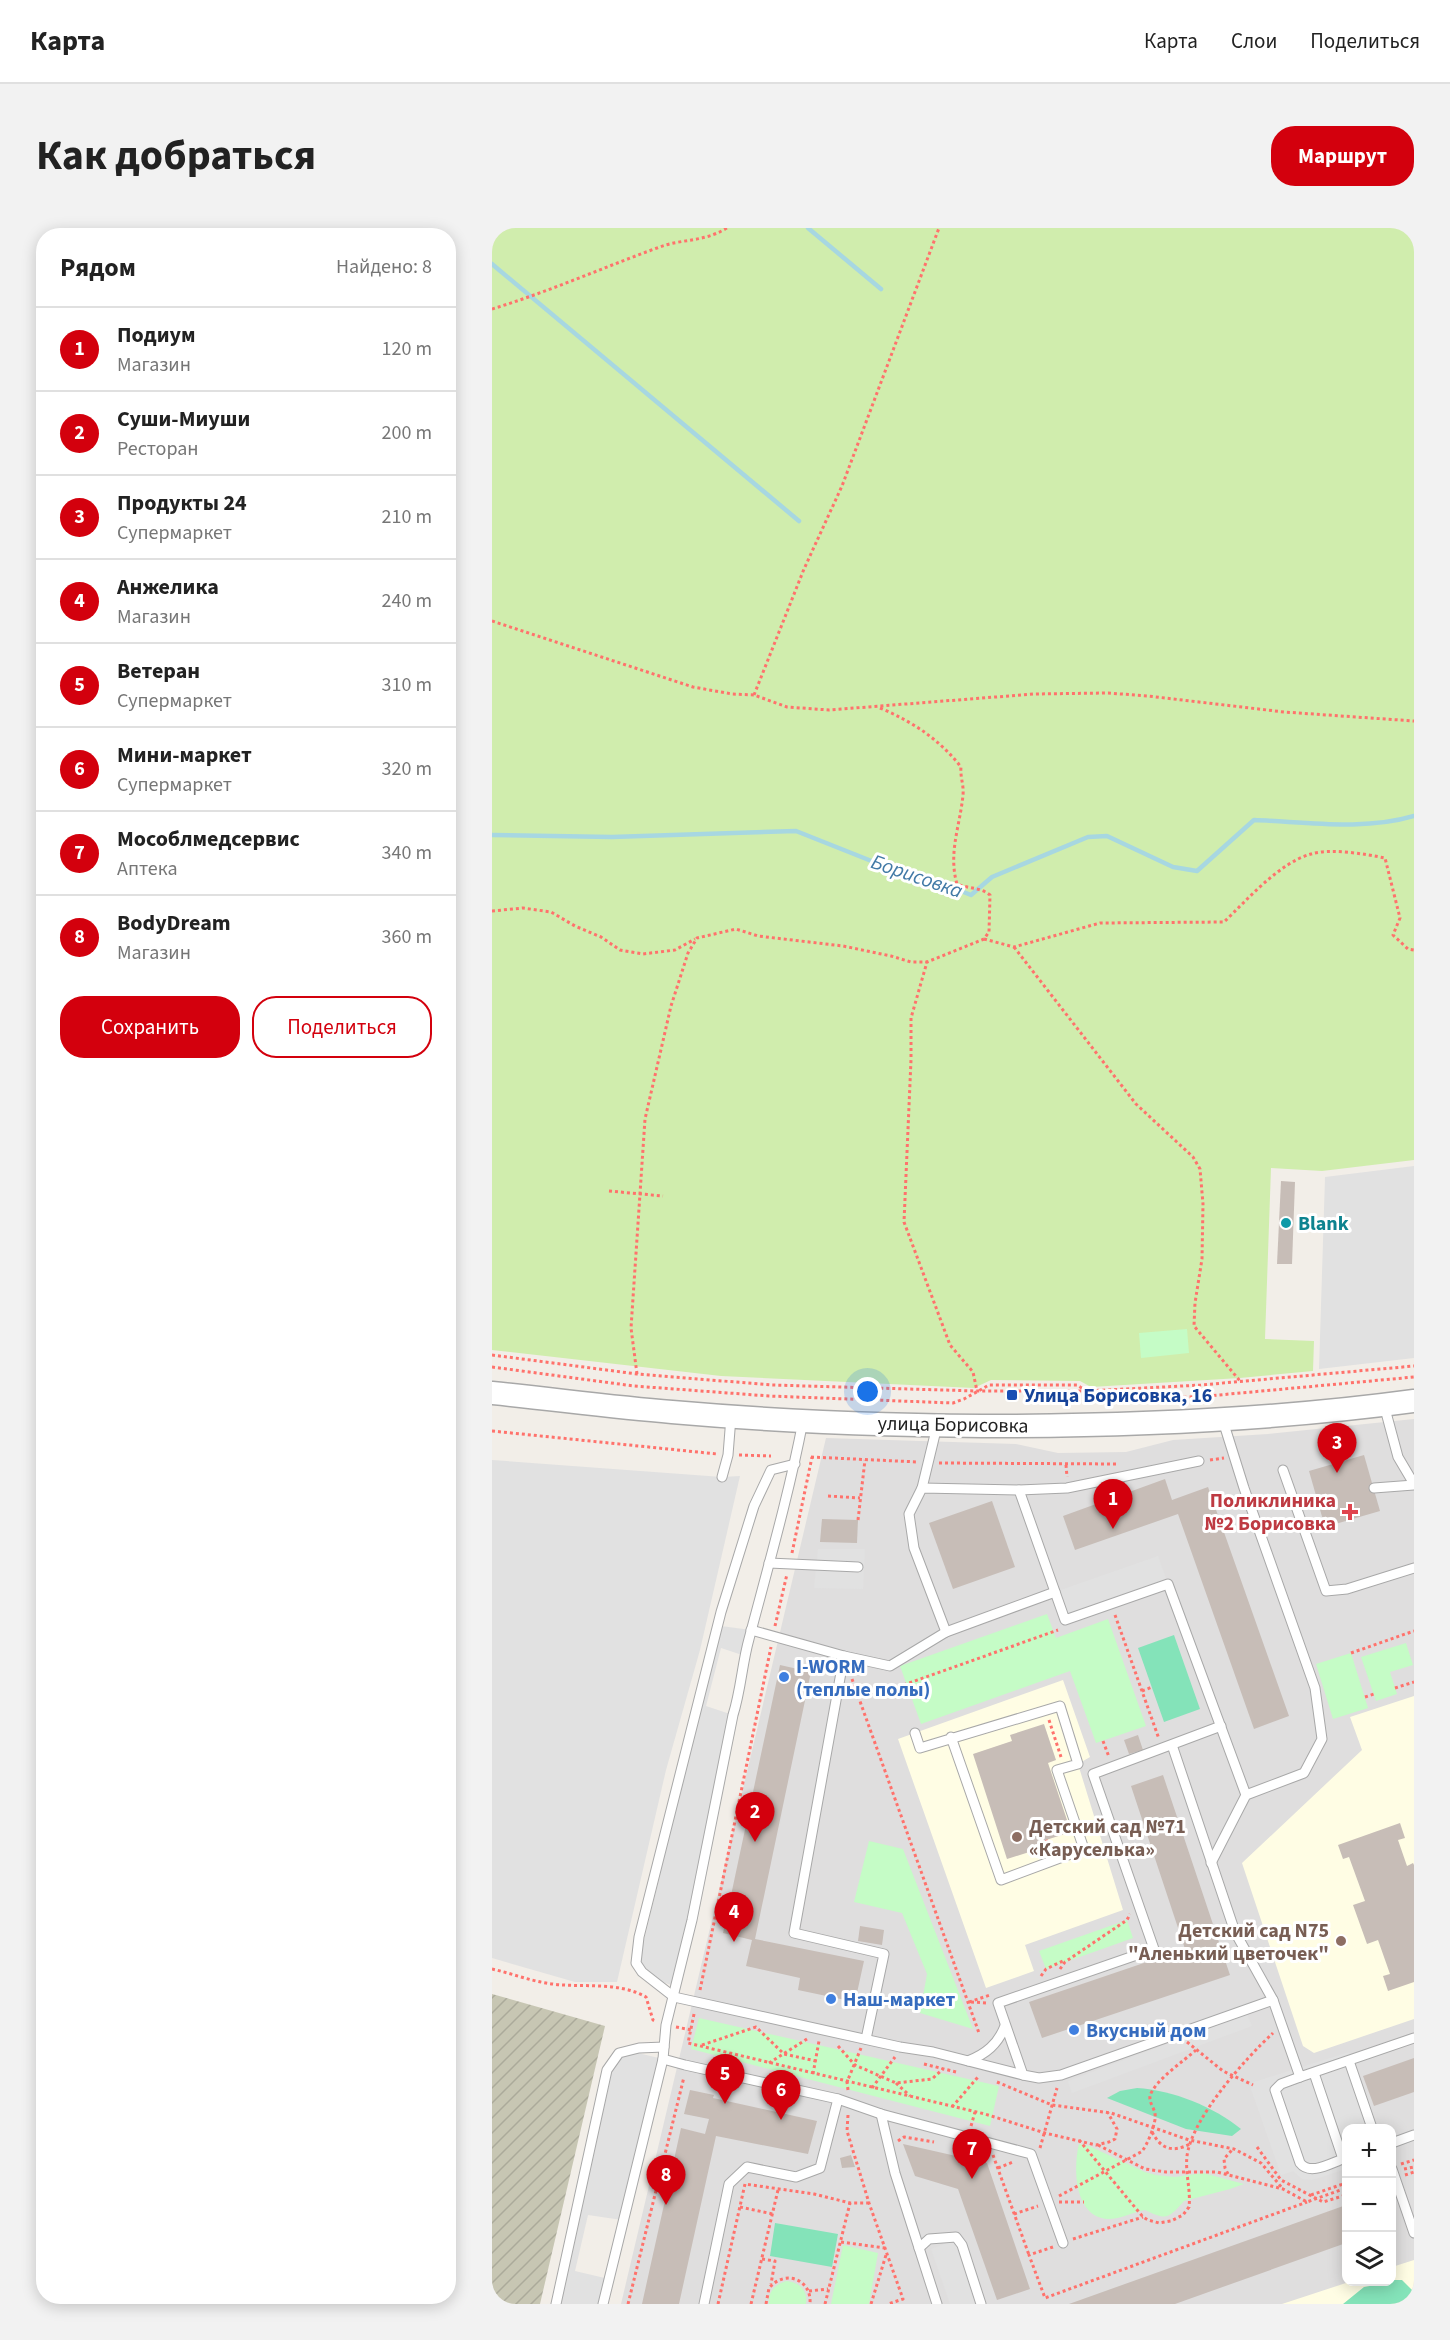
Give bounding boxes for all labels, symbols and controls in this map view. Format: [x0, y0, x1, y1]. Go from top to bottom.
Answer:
text: Карта [30, 21, 105, 61]
text: Карта [1144, 26, 1198, 56]
text: Слои [1231, 26, 1277, 56]
text: Поделиться [1310, 26, 1420, 56]
text: Как добраться [36, 126, 316, 186]
button: Маршрут [1271, 126, 1414, 186]
text: Рядом [60, 249, 136, 286]
text: Найдено: 8 [336, 253, 432, 281]
text: Подиум [117, 319, 195, 351]
text: 1 [74, 335, 85, 363]
text: 120 m [382, 335, 432, 363]
text: Магазин [117, 351, 191, 379]
text: Суши-Миуши [117, 403, 250, 435]
text: 2 [74, 419, 85, 447]
text: 200 m [382, 419, 432, 447]
text: Ресторан [117, 435, 199, 463]
text: Продукты 24 [117, 487, 247, 519]
text: 3 [74, 503, 85, 531]
text: 210 m [382, 503, 432, 531]
text: Супермаркет [117, 519, 232, 547]
text: Анжелика [117, 571, 219, 603]
text: 4 [74, 587, 85, 615]
text: 240 m [382, 587, 432, 615]
text: Магазин [117, 603, 191, 631]
text: Ветеран [117, 655, 200, 687]
text: 5 [74, 671, 85, 699]
text: 310 m [382, 671, 432, 699]
text: Супермаркет [117, 687, 232, 715]
text: Мини-маркет [117, 739, 252, 771]
text: 6 [74, 755, 85, 783]
text: 320 m [382, 755, 432, 783]
text: Супермаркет [117, 771, 232, 799]
text: Мособлмедсервис [117, 823, 300, 855]
text: 7 [74, 839, 85, 867]
text: 340 m [382, 839, 432, 867]
water label: Борисовка [867, 846, 967, 906]
text: Аптека [117, 855, 178, 883]
text: BodyDream [117, 907, 231, 939]
text: 8 [74, 923, 85, 951]
text: 360 m [382, 923, 432, 951]
text: Магазин [117, 939, 191, 967]
button: Сохранить [60, 996, 240, 1058]
button: Поделиться [252, 996, 432, 1058]
place label: Blank [1298, 1210, 1349, 1238]
marker: Blank [1279, 1216, 1293, 1230]
your location [853, 1377, 882, 1406]
place label: Улица Борисовка, 16 [1024, 1382, 1212, 1410]
marker: Улица Борисовка, 16 [1005, 1388, 1019, 1402]
street label: улица Борисовка [877, 1410, 1029, 1440]
pin: 3 [1318, 1424, 1356, 1473]
pin: 1 [1094, 1480, 1132, 1529]
place label: Поликлиника №2 Борисовка [1204, 1487, 1336, 1538]
marker: Поликлиника №2 Борисовка [1341, 1503, 1359, 1521]
place label: I-WORM (теплые полы) [796, 1653, 931, 1704]
marker: I-WORM (теплые полы) [777, 1670, 791, 1684]
pin: 2 [736, 1792, 774, 1842]
place label: Детский сад №71 «Каруселька» [1029, 1813, 1186, 1864]
marker: Детский сад №71 «Каруселька» [1010, 1830, 1024, 1844]
pin: 4 [714, 1892, 754, 1942]
place label: Детский сад N75 "Аленький цветочек" [1128, 1917, 1329, 1968]
marker: Детский сад N75 "Аленький цветочек" [1334, 1934, 1348, 1948]
place label: Наш-маркет [843, 1986, 956, 2014]
marker: Наш-маркет [824, 1992, 838, 2006]
place label: Вкусный дом [1086, 2017, 1206, 2045]
marker: Вкусный дом [1067, 2023, 1081, 2037]
pin: 5 [706, 2054, 744, 2104]
pin: 6 [762, 2070, 800, 2120]
map controls [1342, 2124, 1396, 2286]
button: + [1342, 2124, 1396, 2178]
pin: 7 [952, 2130, 992, 2179]
pin: 8 [646, 2156, 686, 2205]
button: − [1342, 2178, 1396, 2232]
button: layers [1342, 2232, 1396, 2286]

